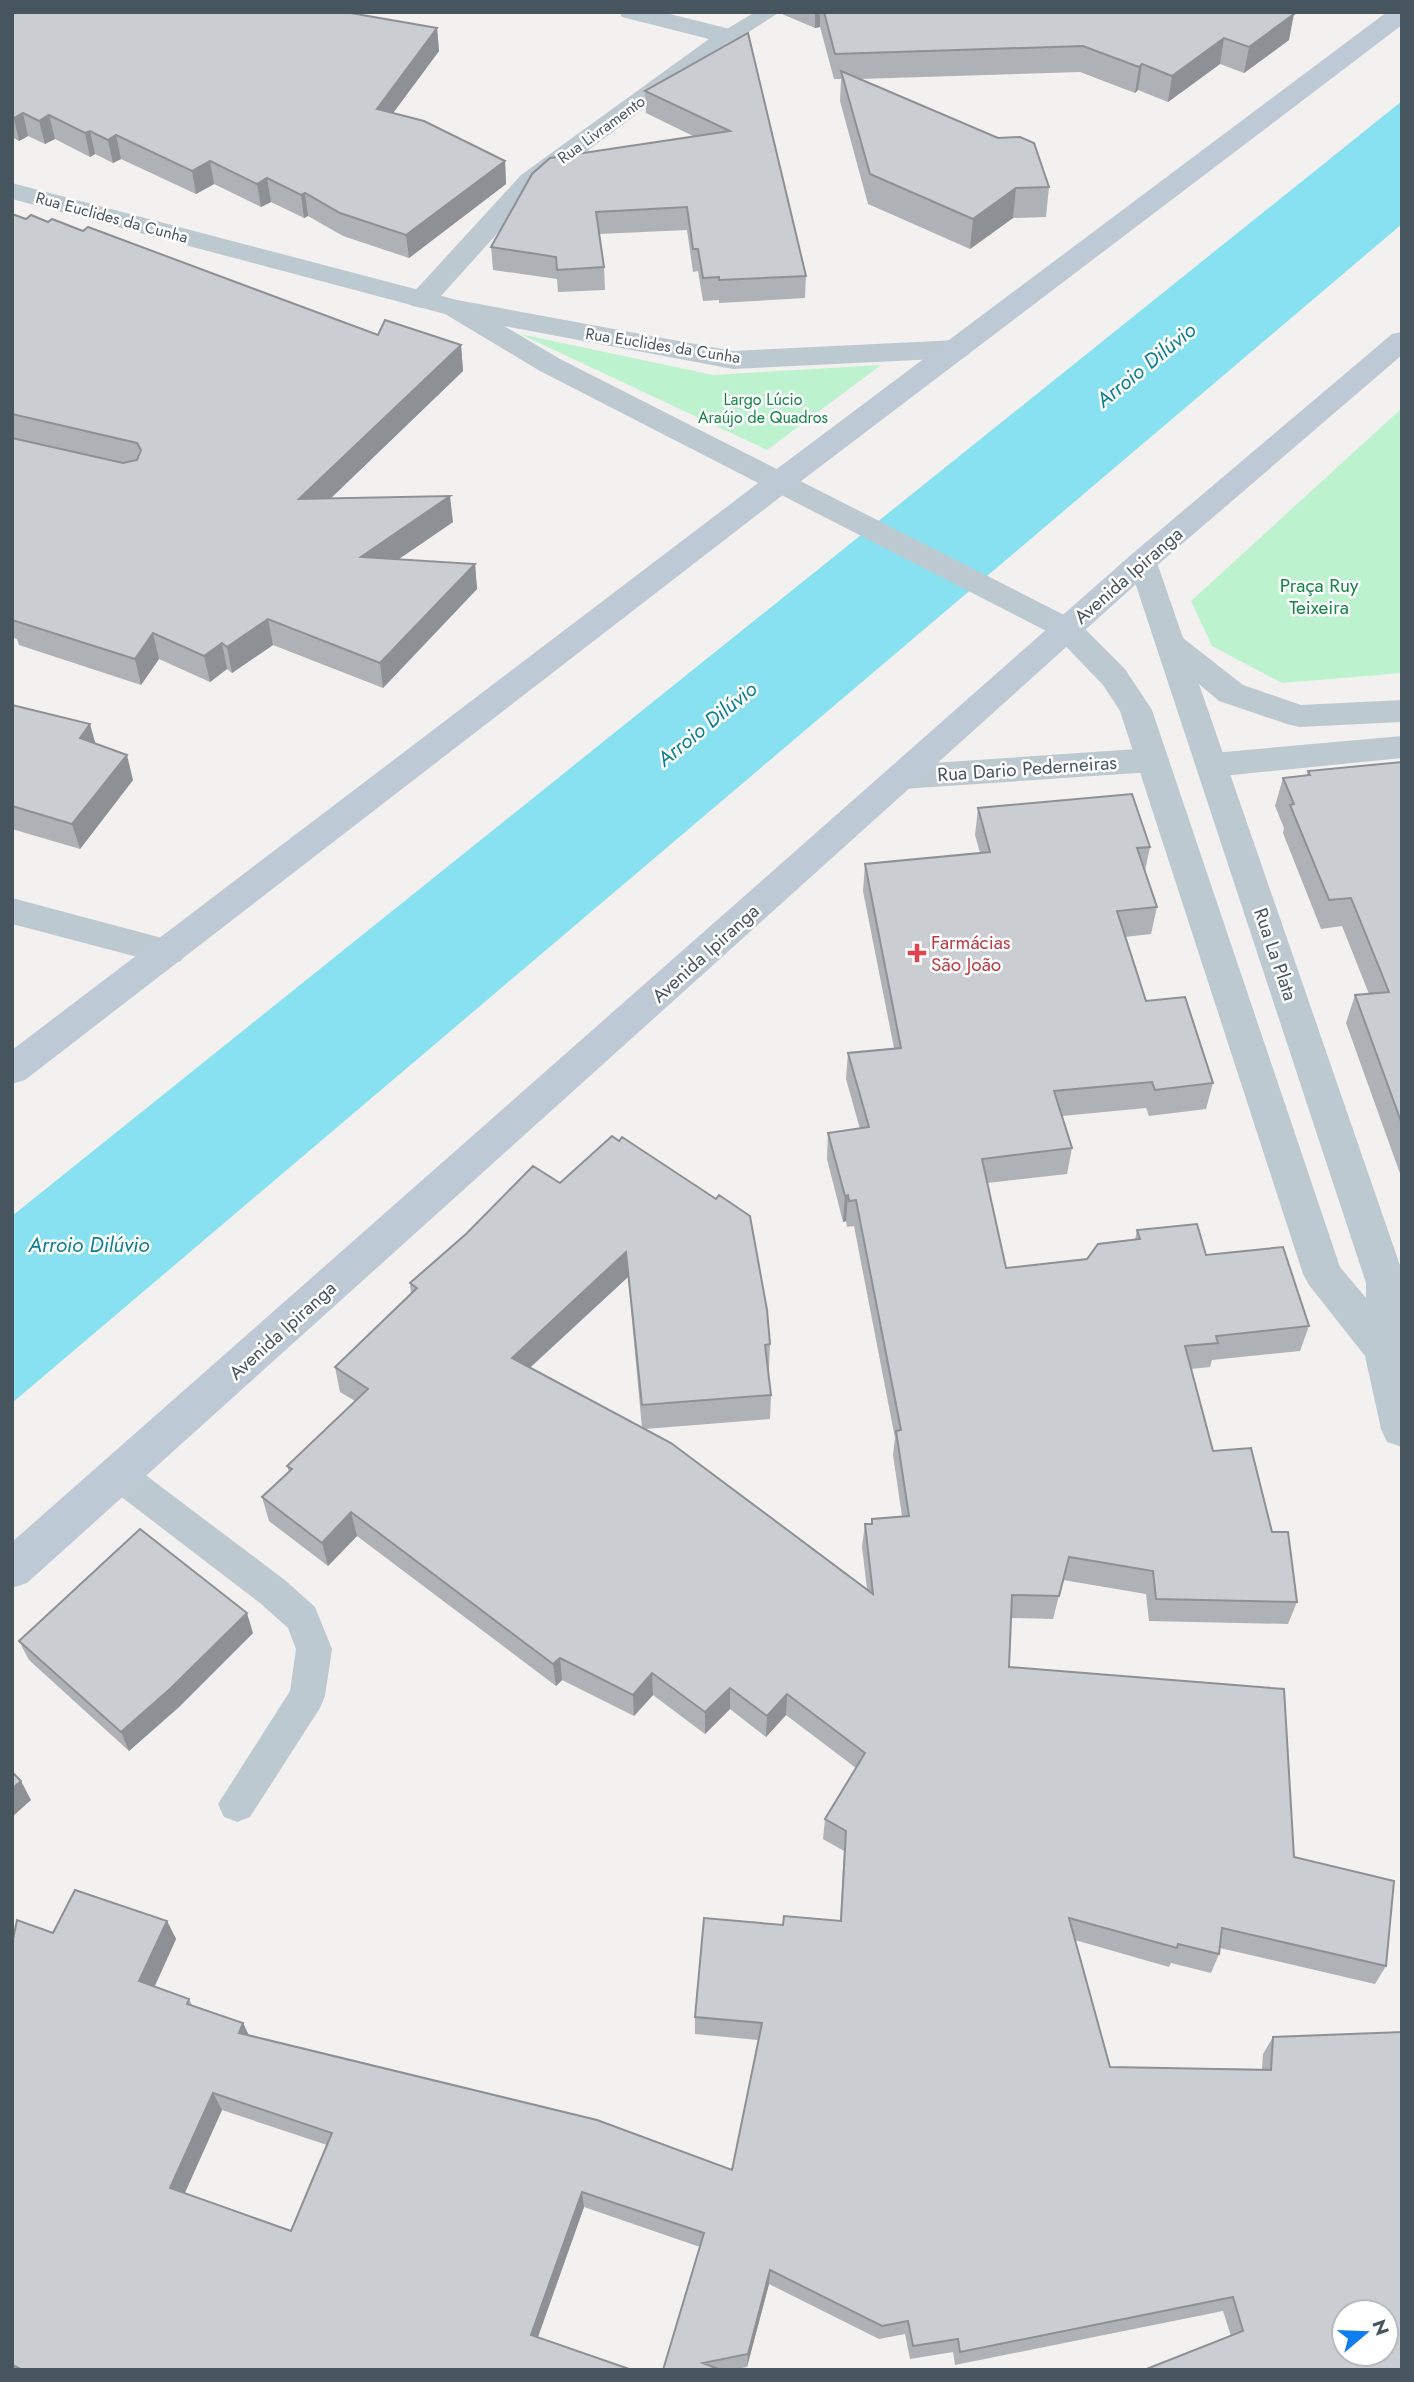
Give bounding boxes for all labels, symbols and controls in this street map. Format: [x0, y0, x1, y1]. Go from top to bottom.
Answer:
street label: Rua Livramento [553, 90, 650, 169]
street label: Rua Euclides da Cunha [33, 186, 190, 249]
water label: Arroio Dilúvio [1089, 315, 1202, 415]
street label: Rua Euclides da Cunha [584, 322, 742, 369]
park label: Largo Lúcio Araújo de Quadros [698, 388, 828, 429]
street label: Avenida Ipiranga [1068, 521, 1189, 630]
park label: Praça Ruy Teixeira [1280, 572, 1359, 621]
water label: Arroio Dilúvio [650, 674, 763, 774]
street label: Rua Dario Pederneiras [936, 749, 1118, 788]
street label: Avenida Ipiranga [646, 898, 765, 1009]
street label: Rua La Plata [1247, 904, 1304, 1004]
place label: Farmácias São João [931, 929, 1011, 978]
marker: Farmácias São João [909, 945, 925, 961]
water label: Arroio Dilúvio [28, 1230, 149, 1260]
street label: Avenida Ipiranga [223, 1275, 342, 1386]
north arrow [1330, 2298, 1400, 2368]
text: N [1365, 2316, 1396, 2339]

